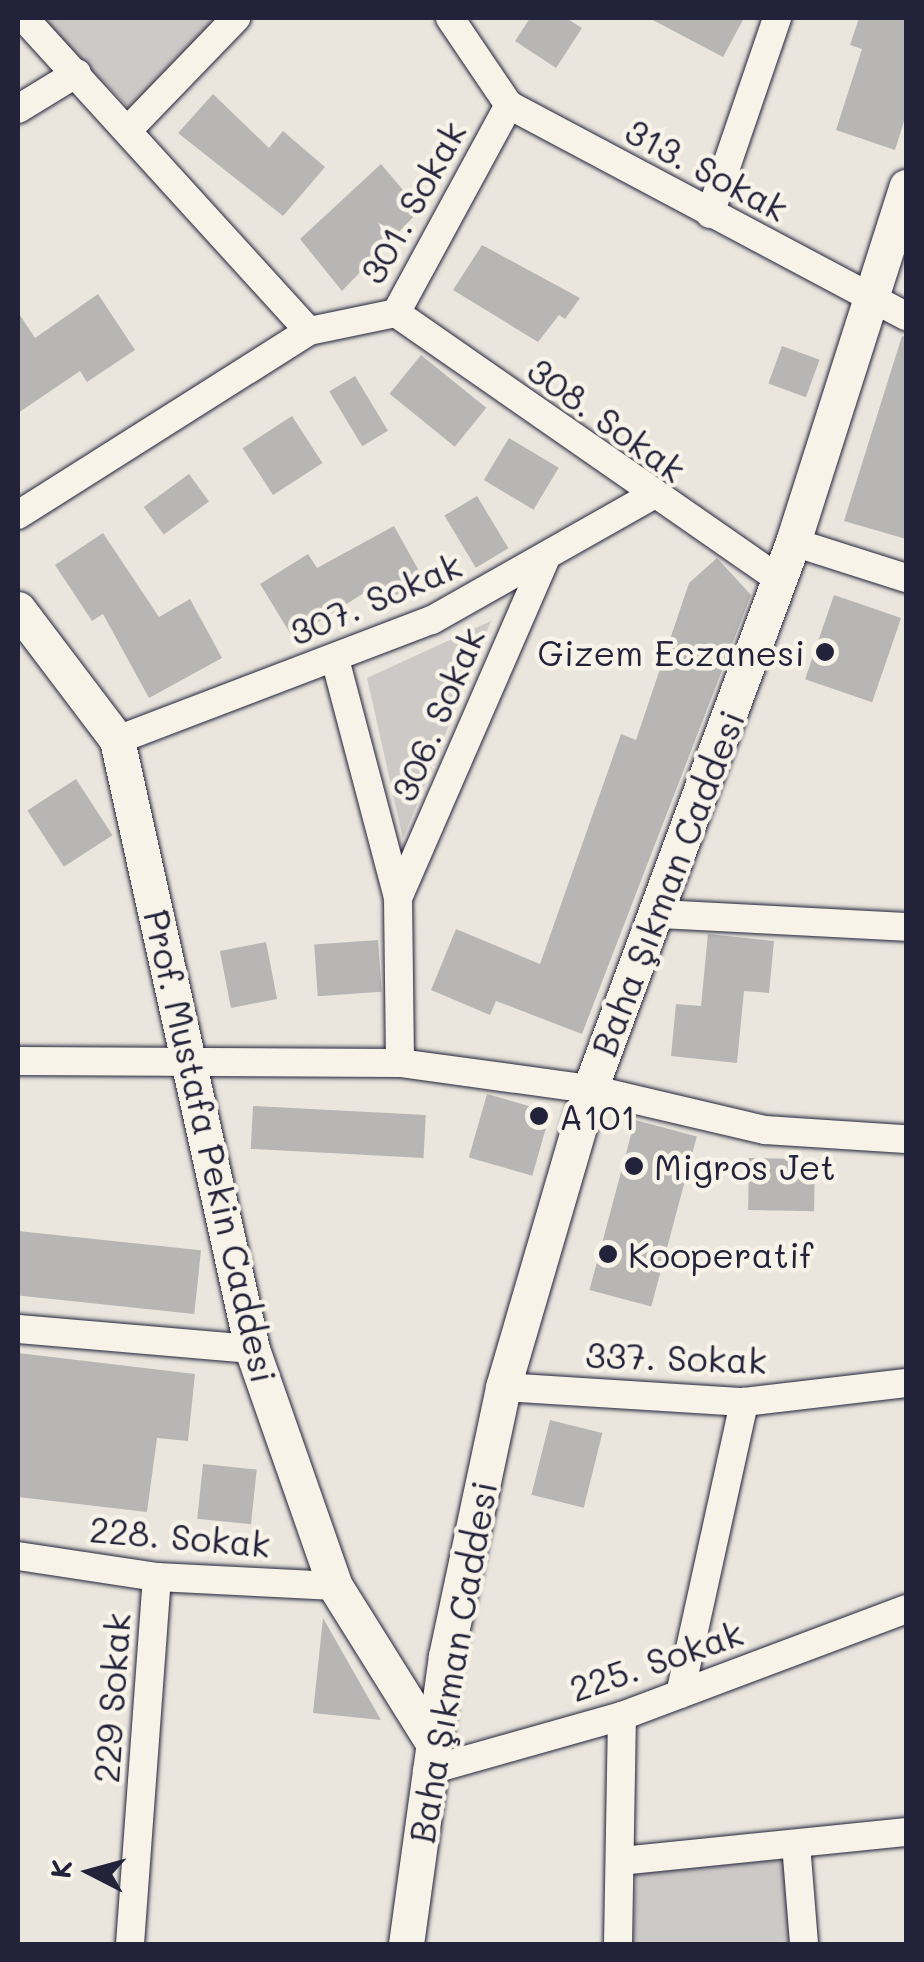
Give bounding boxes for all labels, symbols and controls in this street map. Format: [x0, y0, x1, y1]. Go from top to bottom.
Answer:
street label: 313. Sokak [619, 109, 795, 229]
street label: 301. Sokak [350, 114, 474, 290]
street label: 308. Sokak [520, 348, 694, 490]
street label: 307. Sokak [283, 543, 467, 653]
street label: 306. Sokak [382, 621, 492, 807]
place label: Gizem Eczanesi [537, 631, 805, 673]
marker: Gizem Eczanesi [814, 641, 836, 663]
street label: Baha Şıkman Caddesi [582, 704, 752, 1062]
street label: Prof. Mustafa Pekin Caddesi [136, 905, 286, 1387]
place label: A101 [559, 1095, 636, 1137]
marker: A101 [528, 1105, 550, 1127]
place label: Migros Jet [654, 1145, 836, 1187]
marker: Migros Jet [623, 1155, 645, 1177]
place label: Kooperatif [628, 1233, 813, 1275]
marker: Kooperatif [597, 1243, 619, 1265]
street label: 337. Sokak [585, 1333, 767, 1381]
street label: Baha Şıkman Caddesi [400, 1478, 504, 1846]
street label: 228. Sokak [88, 1507, 272, 1565]
street label: 225. Sokak [564, 1611, 748, 1709]
street label: 229 Sokak [84, 1612, 138, 1784]
north arrow [40, 1822, 140, 1922]
text: K [41, 1858, 79, 1880]

